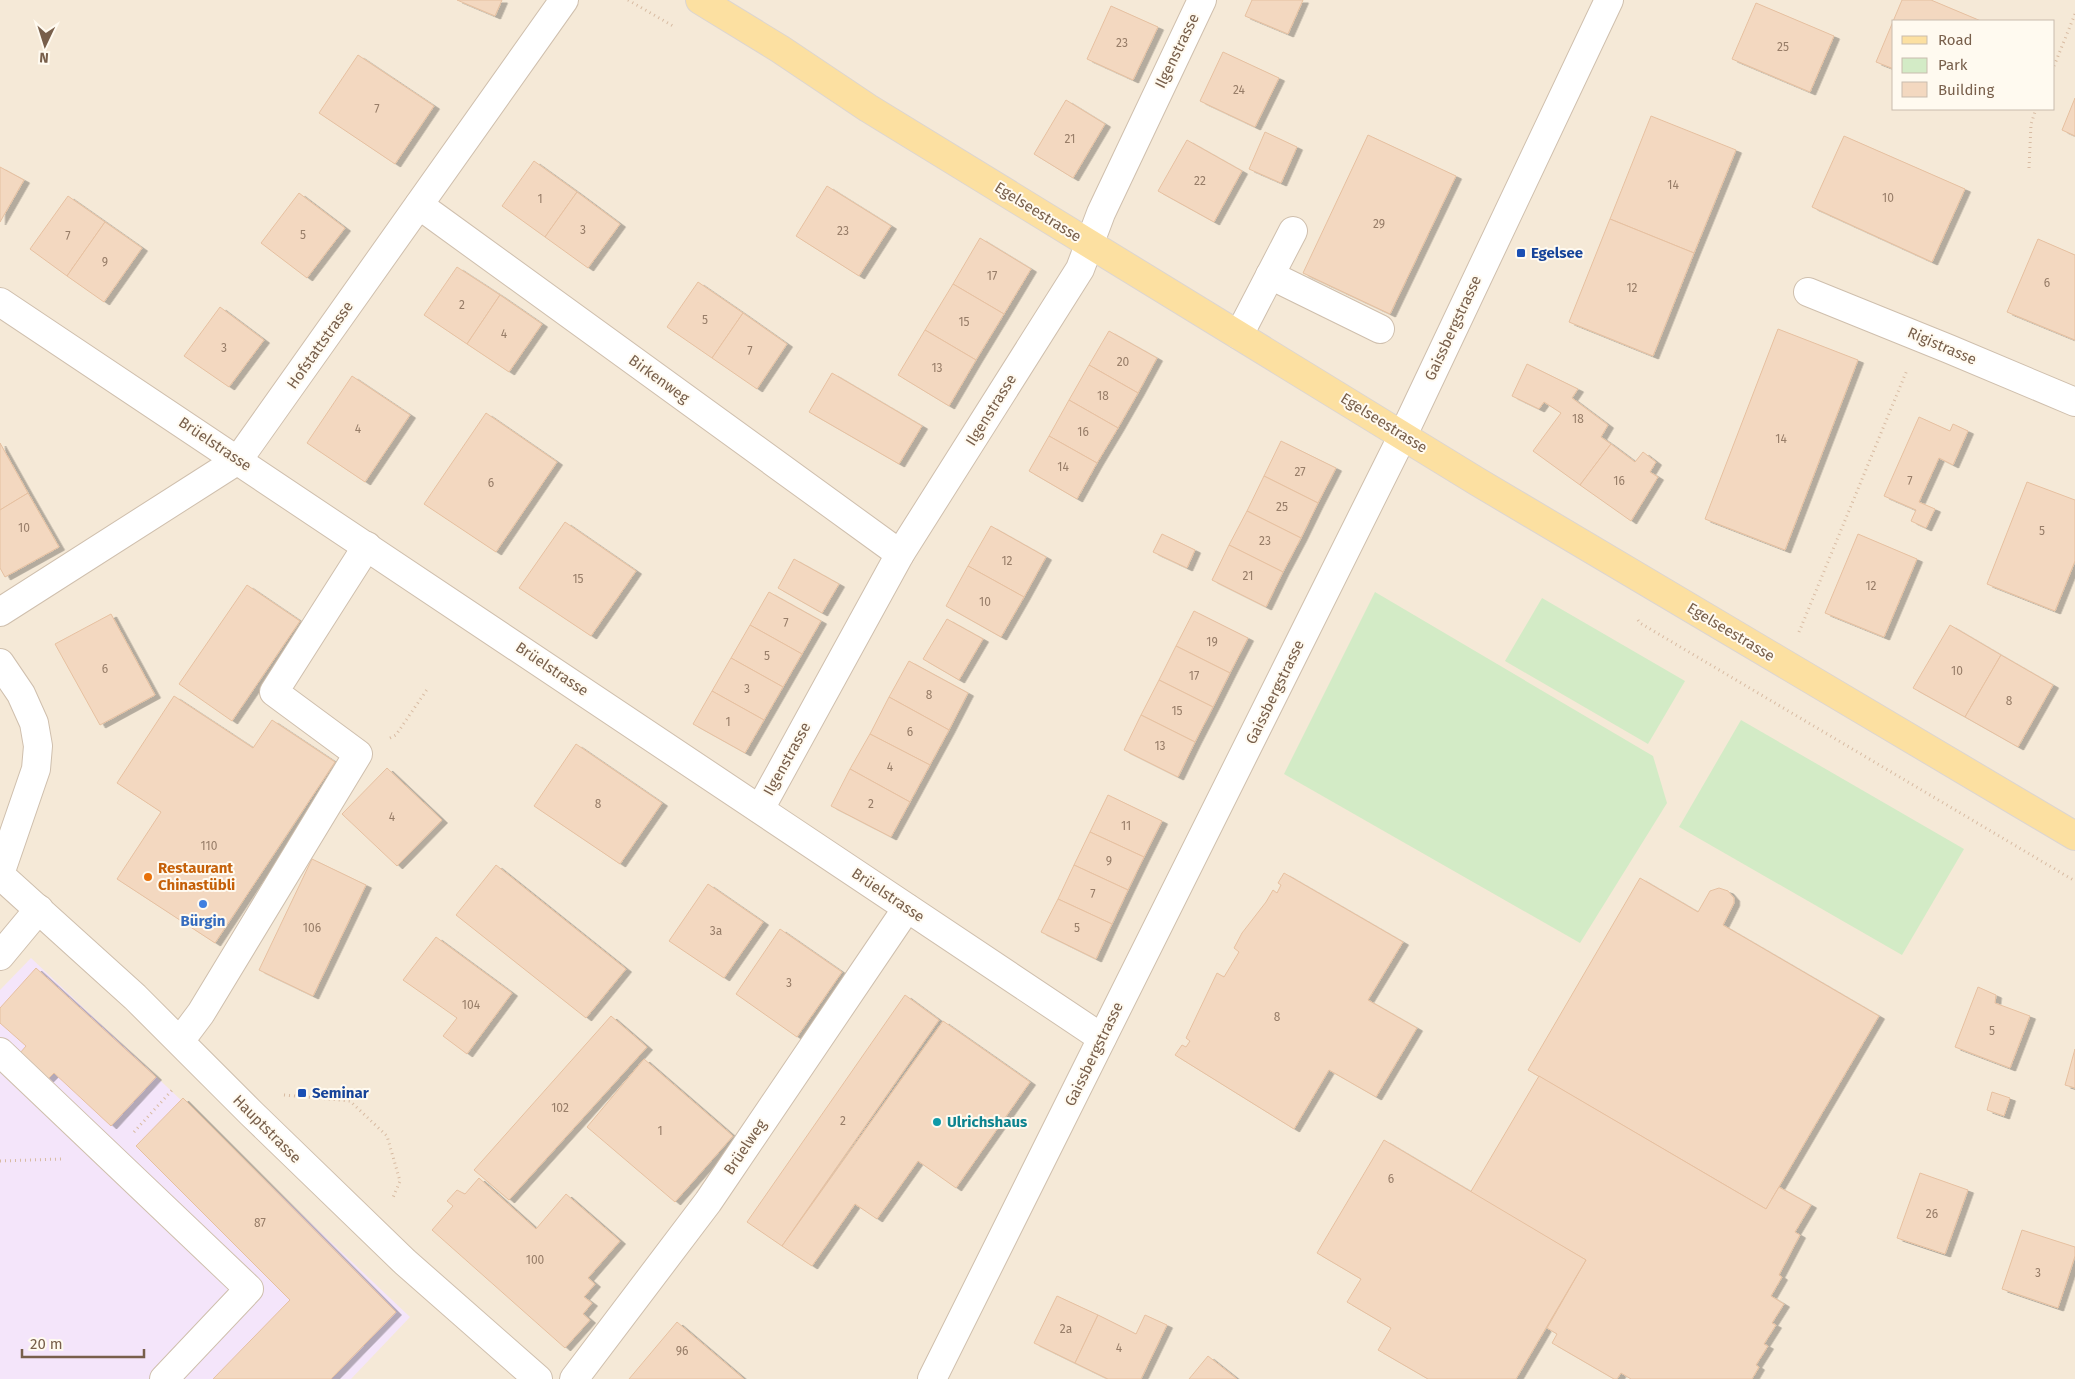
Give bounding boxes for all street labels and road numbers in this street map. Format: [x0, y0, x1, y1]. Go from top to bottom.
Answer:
street label: Ilgenstrasse [1151, 11, 1203, 91]
street label: Egelseestrasse [991, 178, 1085, 246]
street label: Gaissbergstrasse [1421, 273, 1485, 383]
street label: Hofstattstrasse [283, 298, 357, 392]
street label: Rigistrasse [1905, 323, 1979, 369]
street label: Birkenweg [625, 351, 693, 407]
street label: Ilgenstrasse [962, 371, 1020, 449]
street label: Egelseestrasse [1337, 389, 1431, 457]
street label: Brüelstrasse [175, 413, 255, 475]
street label: Egelseestrasse [1684, 599, 1778, 665]
street label: Gaissbergstrasse [1242, 637, 1308, 747]
street label: Brüelstrasse [512, 638, 592, 700]
street label: Ilgenstrasse [759, 719, 815, 799]
street label: Brüelstrasse [848, 864, 928, 926]
street label: Gaissbergstrasse [1061, 999, 1127, 1109]
street label: Hauptstrasse [229, 1091, 305, 1167]
street label: Brüelweg [720, 1116, 770, 1178]

